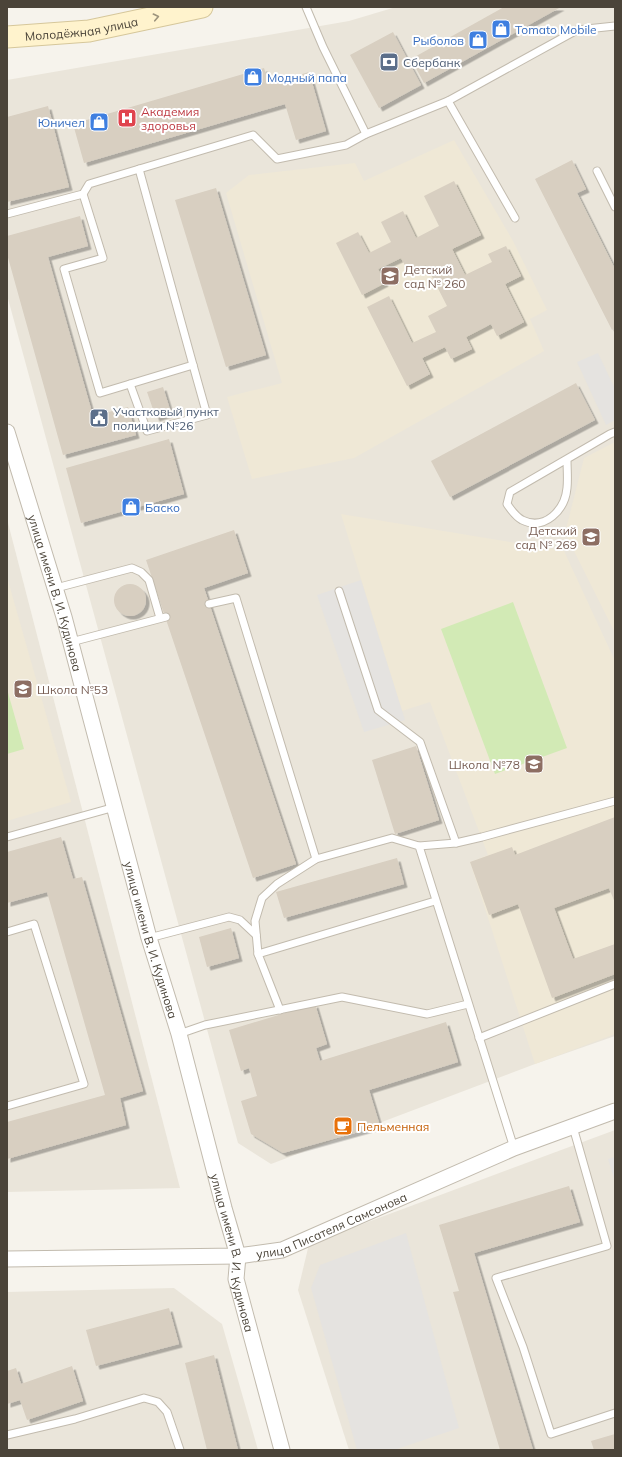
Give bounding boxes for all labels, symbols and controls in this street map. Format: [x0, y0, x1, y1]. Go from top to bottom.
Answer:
street label: Молодёжная улица [24, 13, 139, 43]
one-way arrow [153, 13, 159, 21]
shop icon: Tomato Mobile [490, 18, 512, 40]
place label: Tomato Mobile [515, 22, 597, 37]
shop icon: Рыболов [467, 29, 489, 51]
place label: Рыболов [413, 33, 464, 48]
bank icon: Сбербанк [378, 51, 400, 73]
place label: Сбербанк [403, 55, 461, 70]
shop icon: Модный папа [242, 66, 264, 88]
place label: Модный папа [267, 70, 347, 85]
place label: Академия здоровья [141, 104, 199, 133]
hospital icon: Академия здоровья [116, 107, 138, 129]
shop icon: Юничел [88, 111, 110, 133]
place label: Юничел [38, 115, 85, 130]
place label: Детский сад № 260 [404, 262, 466, 291]
school or university icon: Детский сад № 260 [379, 265, 401, 287]
place label: Участковый пункт полиции №26 [112, 404, 219, 433]
public building icon: Участковый пункт полиции №26 [88, 407, 110, 429]
shop icon: Баско [120, 496, 142, 518]
place label: Баско [145, 500, 180, 515]
street label: улица имени В. И. Кудинова [25, 513, 86, 673]
place label: Детский сад № 269 [515, 523, 577, 552]
school or university icon: Детский сад № 269 [580, 526, 602, 548]
school or university icon: Школа №53 [12, 678, 34, 700]
place label: Школа №53 [37, 682, 108, 697]
school or university icon: Школа №78 [523, 753, 545, 775]
place label: Школа №78 [449, 757, 520, 772]
street label: улица имени В. И. Кудинова [122, 860, 181, 1020]
cafe icon: Пельменная [332, 1115, 354, 1137]
place label: Пельменная [357, 1119, 429, 1134]
street label: улица имени В. И. Кудинова [208, 1172, 257, 1333]
street label: улица Писателя Самсонова [255, 1189, 409, 1261]

